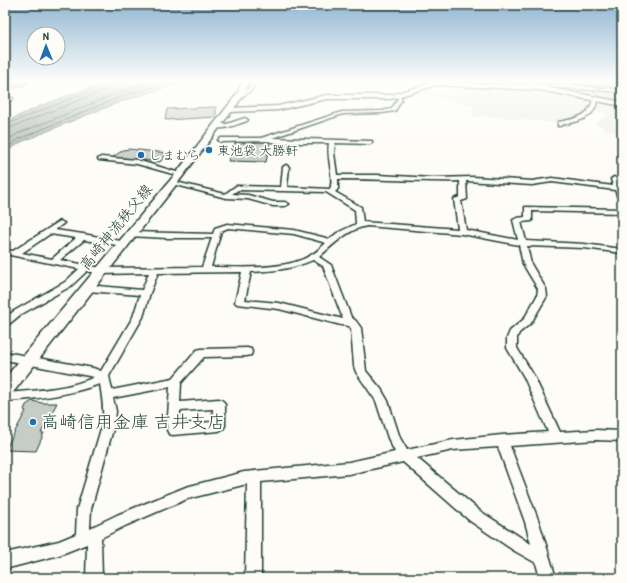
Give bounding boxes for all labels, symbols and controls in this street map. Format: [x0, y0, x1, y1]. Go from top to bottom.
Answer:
north arrow [26, 26, 66, 66]
text: N [43, 29, 49, 43]
place label: 東池袋 大勝軒 [217, 141, 298, 159]
marker: 東池袋 大勝軒 [204, 145, 214, 155]
place label: しまむら [149, 146, 201, 164]
marker: しまむら [136, 150, 146, 160]
street label: 高崎神流秩父線 [74, 179, 157, 274]
place label: 高崎信用金庫 吉井支店 [41, 409, 225, 434]
marker: 高崎信用金庫 吉井支店 [28, 417, 38, 427]

